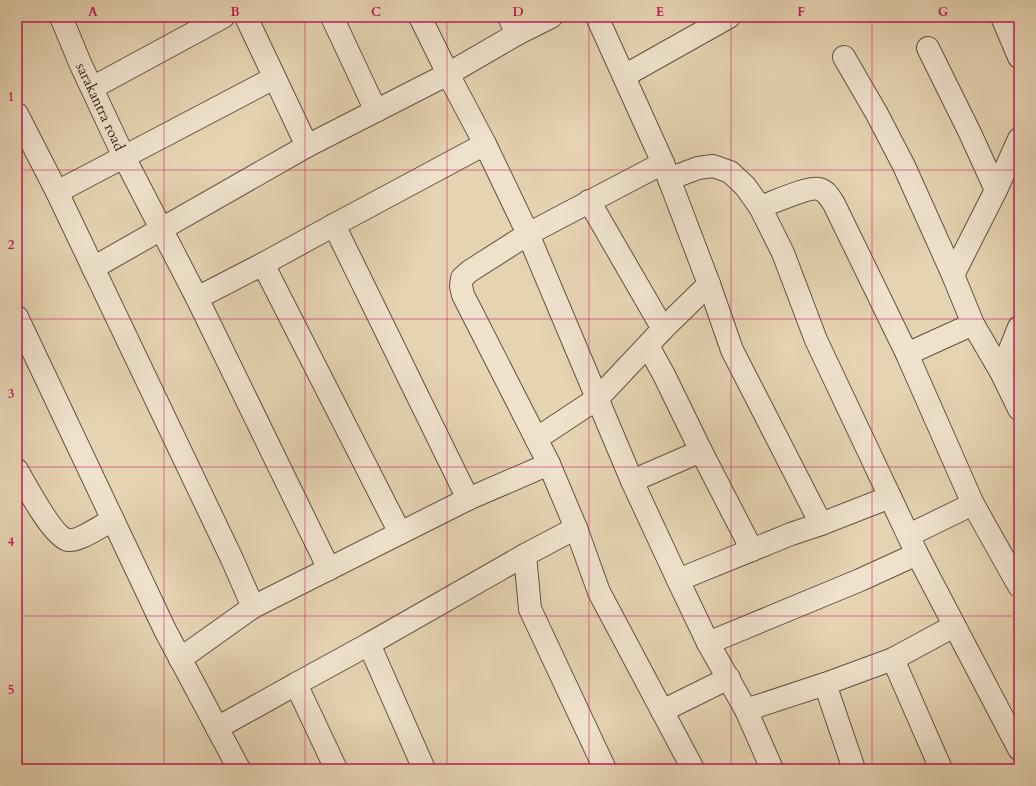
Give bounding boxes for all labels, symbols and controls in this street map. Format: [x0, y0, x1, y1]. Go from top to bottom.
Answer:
text: A [88, 3, 98, 21]
text: B [230, 3, 240, 21]
text: C [371, 3, 381, 21]
text: D [512, 3, 524, 21]
text: E [656, 3, 664, 21]
text: F [797, 3, 805, 21]
text: G [938, 3, 949, 21]
street label: sarakantra road [71, 59, 130, 154]
text: 1 [8, 88, 14, 106]
text: 2 [8, 236, 15, 254]
text: 3 [8, 385, 15, 403]
text: 4 [8, 533, 15, 551]
text: 5 [8, 681, 14, 699]

